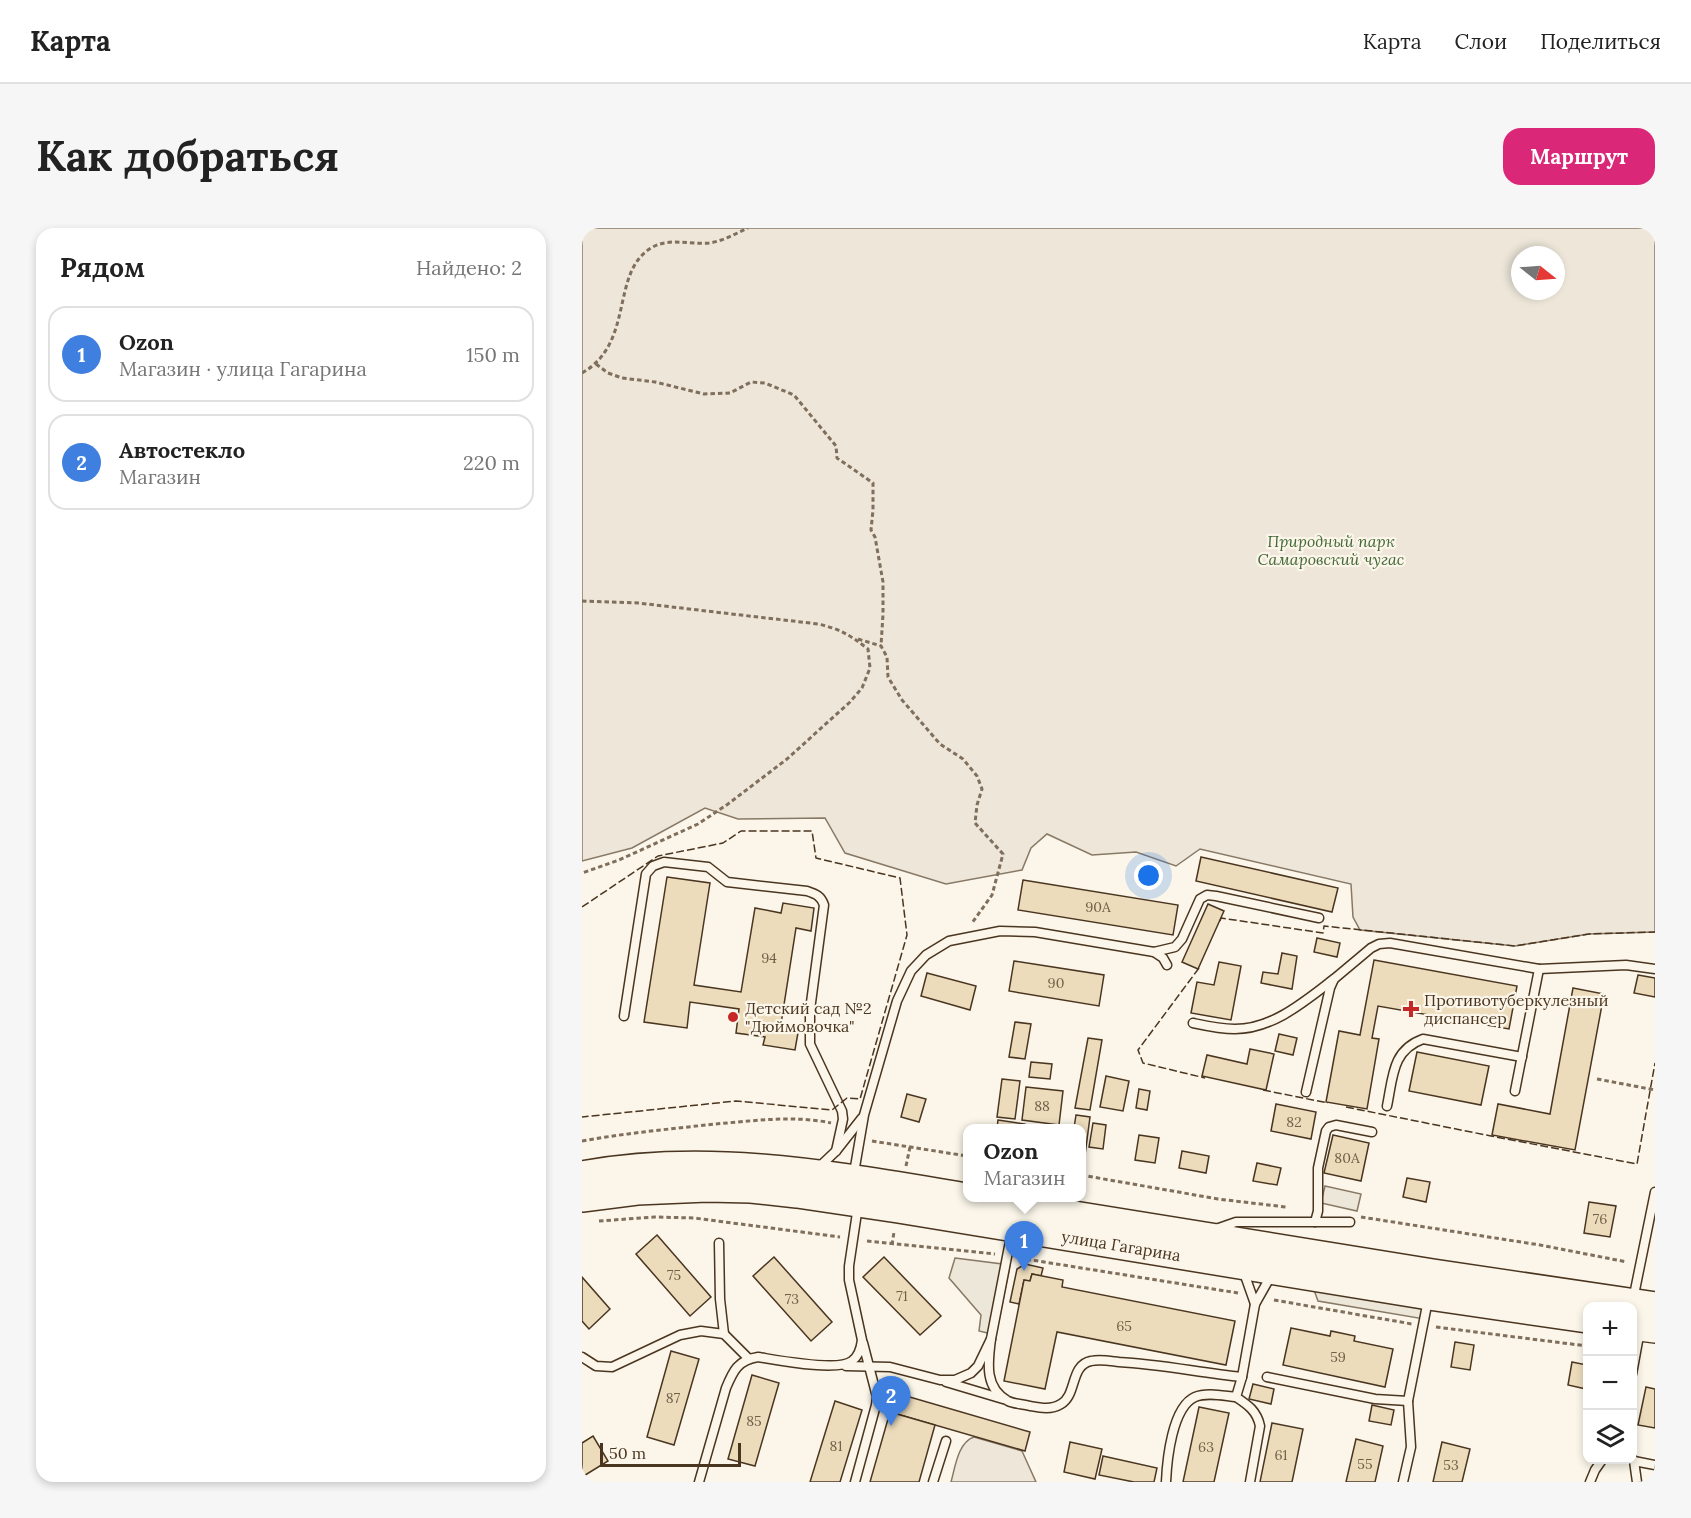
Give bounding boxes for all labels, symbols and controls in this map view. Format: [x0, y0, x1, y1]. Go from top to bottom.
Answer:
text: Карта [30, 23, 111, 59]
text: Карта [1363, 28, 1422, 55]
text: Слои [1455, 28, 1507, 55]
text: Поделиться [1540, 28, 1661, 55]
button: Маршрут [1503, 128, 1655, 185]
text: Как добраться [36, 129, 339, 183]
north arrow [1511, 246, 1565, 300]
text: Рядом [60, 251, 145, 284]
text: Найдено: 2 [416, 255, 522, 280]
text: Ozon [119, 328, 174, 356]
text: 1 [77, 342, 86, 367]
text: 150 m [466, 342, 520, 367]
text: Магазин · улица Гагарина [119, 356, 367, 381]
text: Автостекло [119, 436, 245, 464]
text: 2 [76, 450, 87, 475]
text: 220 m [463, 450, 520, 475]
text: Магазин [119, 464, 201, 489]
park label: Природный парк Самаровский чугас [1258, 531, 1404, 569]
your location [1134, 861, 1163, 890]
house number: 90А [1085, 898, 1111, 916]
house number: 94 [761, 949, 777, 967]
house number: 90 [1048, 974, 1064, 992]
place label: Противотуберкулезный диспансер [1424, 990, 1608, 1028]
place label: Детский сад №2 "Дюймовочка" [745, 998, 872, 1036]
marker: Противотуберкулезный диспансер [1402, 1000, 1420, 1018]
marker: Детский сад №2 "Дюймовочка" [726, 1010, 740, 1024]
house number: 88 [1034, 1097, 1050, 1115]
house number: 82 [1286, 1113, 1302, 1131]
popup [963, 1124, 1086, 1202]
text: Ozon [984, 1137, 1038, 1165]
house number: 80А [1334, 1149, 1360, 1167]
text: Магазин [984, 1165, 1065, 1190]
house number: 76 [1593, 1210, 1607, 1228]
pin: 1 [1004, 1222, 1044, 1271]
street label: улица Гагарина [1060, 1226, 1182, 1265]
house number: 75 [667, 1266, 681, 1284]
house number: 71 [896, 1287, 908, 1305]
house number: 73 [785, 1290, 799, 1308]
map controls [1583, 1302, 1637, 1464]
button: + [1583, 1302, 1637, 1356]
house number: 65 [1116, 1317, 1132, 1335]
house number: 59 [1330, 1348, 1346, 1366]
button: − [1583, 1356, 1637, 1410]
pin: 2 [872, 1376, 910, 1426]
house number: 87 [666, 1389, 681, 1407]
button: layers [1583, 1410, 1637, 1464]
house number: 85 [746, 1412, 762, 1430]
house number: 81 [830, 1437, 842, 1455]
house number: 63 [1198, 1438, 1214, 1456]
scale bar [600, 1440, 741, 1468]
text: 50 m [609, 1443, 646, 1463]
house number: 61 [1274, 1446, 1288, 1464]
house number: 55 [1357, 1455, 1373, 1473]
house number: 53 [1443, 1456, 1459, 1474]

